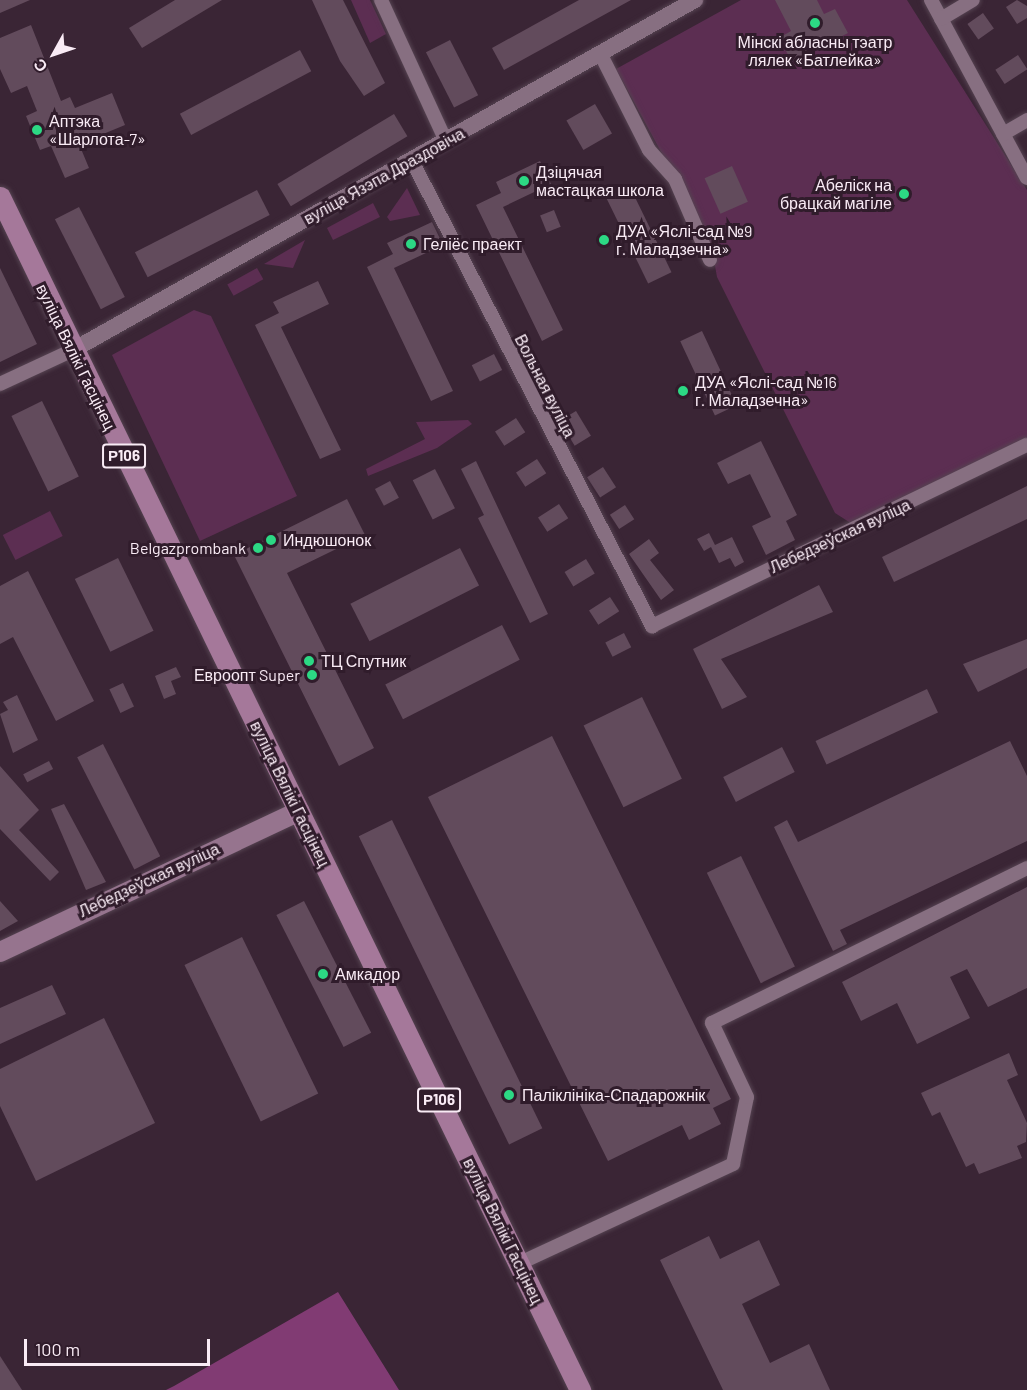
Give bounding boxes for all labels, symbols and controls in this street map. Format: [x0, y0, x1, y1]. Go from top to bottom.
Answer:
marker: Мінскі абласны тэатр лялек «Батлейка» [808, 16, 822, 30]
north arrow [24, 24, 84, 84]
place label: Мінскі абласны тэатр лялек «Батлейка» [738, 32, 892, 70]
text: С [29, 55, 51, 76]
place label: Аптэка «Шарлота-7» [49, 111, 146, 149]
marker: Аптэка «Шарлота-7» [30, 123, 44, 137]
street label: вуліца Язэпа Драздовіча [300, 124, 468, 228]
place label: Дзіцячая мастацкая школа [536, 162, 664, 200]
marker: Дзіцячая мастацкая школа [517, 174, 531, 188]
place label: Абеліск на брацкай магіле [780, 175, 892, 213]
marker: Абеліск на брацкай магіле [897, 187, 911, 201]
place label: ДУА «Яслі-сад №9 г. Маладзечна» [616, 221, 752, 259]
marker: ДУА «Яслі-сад №9 г. Маладзечна» [597, 233, 611, 247]
place label: Геліёс праект [423, 234, 522, 254]
marker: Геліёс праект [404, 237, 418, 251]
street label: вуліца Вялікі Гасцінец [32, 281, 120, 433]
street label: Вольная вуліца [511, 331, 579, 441]
place label: ДУА «Яслі-сад №16 г. Маладзечна» [695, 372, 837, 410]
marker: ДУА «Яслі-сад №16 г. Маладзечна» [676, 384, 690, 398]
road number: Р106 [102, 444, 146, 468]
street label: Лебедзеўская вуліца [767, 495, 913, 577]
place label: Индюшонок [283, 530, 371, 550]
marker: Индюшонок [264, 533, 278, 547]
place label: Belgazprombank [130, 538, 246, 558]
marker: Belgazprombank [251, 541, 265, 555]
place label: ТЦ Спутник [321, 651, 406, 671]
marker: ТЦ Спутник [302, 654, 316, 668]
place label: Евроопт Super [194, 665, 300, 685]
marker: Евроопт Super [305, 668, 319, 682]
street label: вуліца Вялікі Гасцінец [246, 718, 334, 870]
street label: Лебедзеўская вуліца [76, 839, 222, 921]
place label: Амкадор [335, 964, 400, 984]
marker: Амкадор [316, 967, 330, 981]
place label: Паліклініка-Спадарожнік [522, 1085, 705, 1105]
marker: Паліклініка-Спадарожнік [500, 1086, 518, 1104]
road number: Р106 [416, 1088, 462, 1112]
street label: вуліца Вялікі Гасцінец [459, 1155, 547, 1307]
scale bar [27, 1327, 213, 1365]
text: 100 m [35, 1338, 80, 1360]

